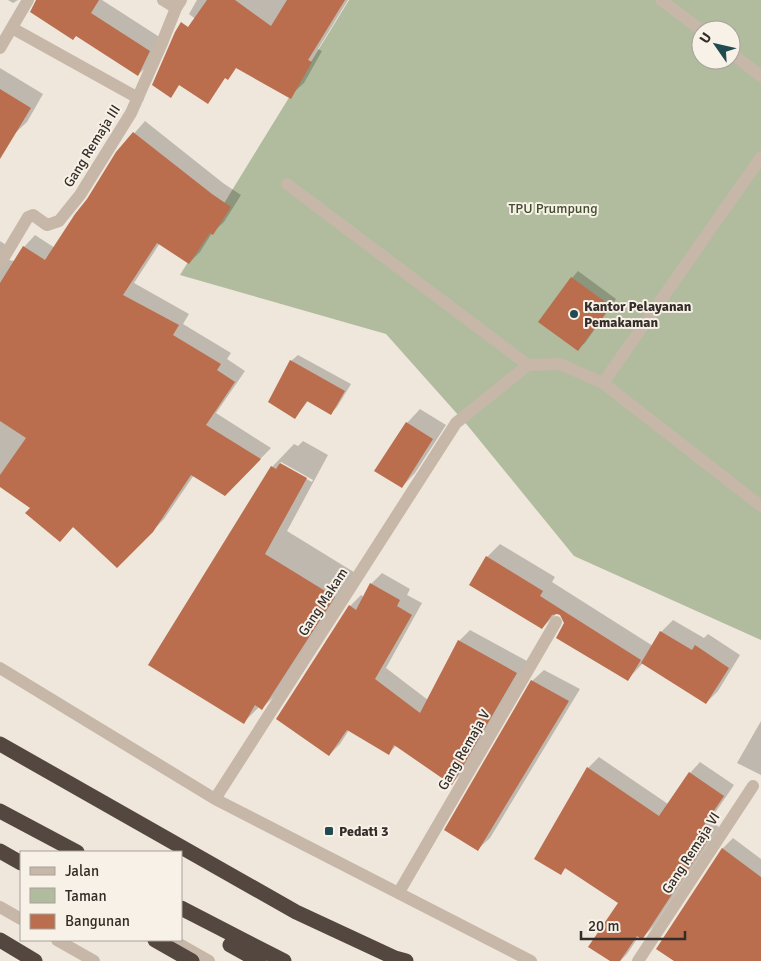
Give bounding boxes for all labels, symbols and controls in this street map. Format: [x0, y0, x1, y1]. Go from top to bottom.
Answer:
north arrow [691, 20, 741, 70]
text: U [696, 29, 715, 47]
street label: Gang Remaja III [60, 102, 124, 190]
park label: TPU Prumpung [508, 200, 598, 217]
place label: Kantor Pelayanan Pemakaman [584, 298, 692, 331]
marker: Kantor Pelayanan Pemakaman [568, 308, 580, 320]
street label: Gang Makam [295, 565, 351, 639]
street label: Gang Remaja V [434, 707, 494, 793]
street label: Gang Remaja VI [658, 809, 724, 897]
place label: Pedati 3 [339, 823, 389, 840]
marker: Pedati 3 [323, 825, 335, 837]
legend [20, 851, 182, 941]
text: Jalan [65, 862, 99, 880]
text: Taman [65, 887, 107, 905]
scale bar [581, 908, 685, 940]
text: Bangunan [65, 912, 130, 930]
text: 20 m [588, 917, 619, 935]

